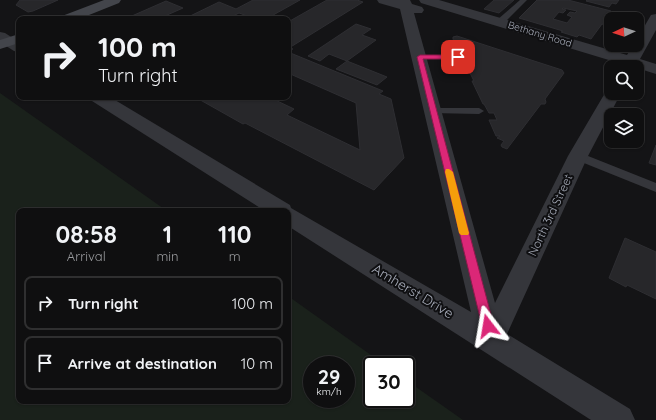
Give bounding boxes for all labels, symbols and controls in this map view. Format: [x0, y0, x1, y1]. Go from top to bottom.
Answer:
north arrow [604, 12, 644, 52]
map controls [604, 12, 644, 148]
street label: Bethany Road [506, 18, 574, 50]
text: 100 m [98, 29, 177, 64]
icon: right [32, 32, 84, 84]
pin [441, 40, 475, 74]
icon: arrive [447, 46, 469, 68]
button: search [604, 60, 644, 100]
text: Turn right [98, 64, 178, 87]
button: layers [604, 108, 644, 148]
street label: North 3rd Street [524, 172, 576, 258]
text: 08:58 [56, 219, 117, 249]
text: 1 [163, 219, 172, 249]
text: 110 [218, 219, 252, 249]
text: Arrival [67, 248, 106, 264]
text: min [156, 248, 179, 264]
text: m [229, 248, 241, 264]
street label: Amherst Drive [369, 260, 457, 322]
icon: right [34, 292, 56, 314]
text: Turn right [68, 294, 139, 313]
text: 100 m [232, 294, 273, 313]
position arrow [467, 305, 509, 347]
icon: arrive [34, 352, 56, 374]
text: Arrive at destination [68, 354, 217, 373]
text: 10 m [241, 354, 273, 373]
speed limit sign: 30 [363, 356, 415, 408]
text: 29 [318, 364, 340, 389]
text: km/h [316, 385, 342, 398]

